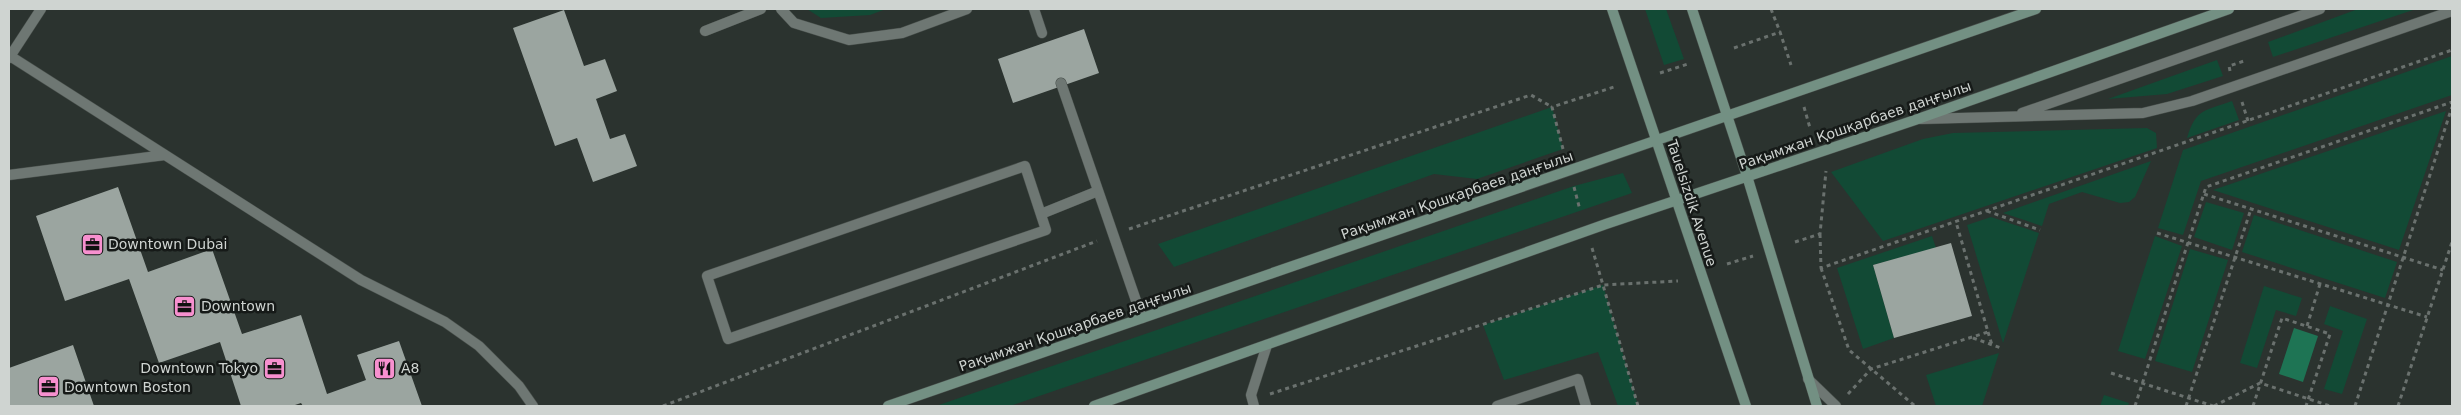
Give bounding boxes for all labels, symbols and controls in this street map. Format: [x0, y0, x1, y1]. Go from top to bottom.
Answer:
street label: Рақымжан Қошқарбаев даңғылы [1737, 78, 1973, 172]
street label: Tauelsizdik Avenue [1664, 137, 1720, 268]
street label: Рақымжан Қошқарбаев даңғылы [1339, 148, 1575, 242]
office icon: Downtown Dubai [80, 232, 104, 256]
place label: Downtown Dubai [108, 236, 228, 252]
street label: Рақымжан Қошқарбаев даңғылы [957, 280, 1193, 374]
office icon: Downtown [173, 294, 197, 318]
place label: Downtown [201, 298, 275, 314]
office icon: Downtown Tokyo [262, 356, 286, 380]
restaurant icon: А8 [373, 356, 397, 380]
place label: Downtown Tokyo [140, 360, 258, 376]
place label: А8 [401, 360, 419, 376]
office icon: Downtown Boston [36, 375, 60, 399]
place label: Downtown Boston [64, 379, 191, 395]

